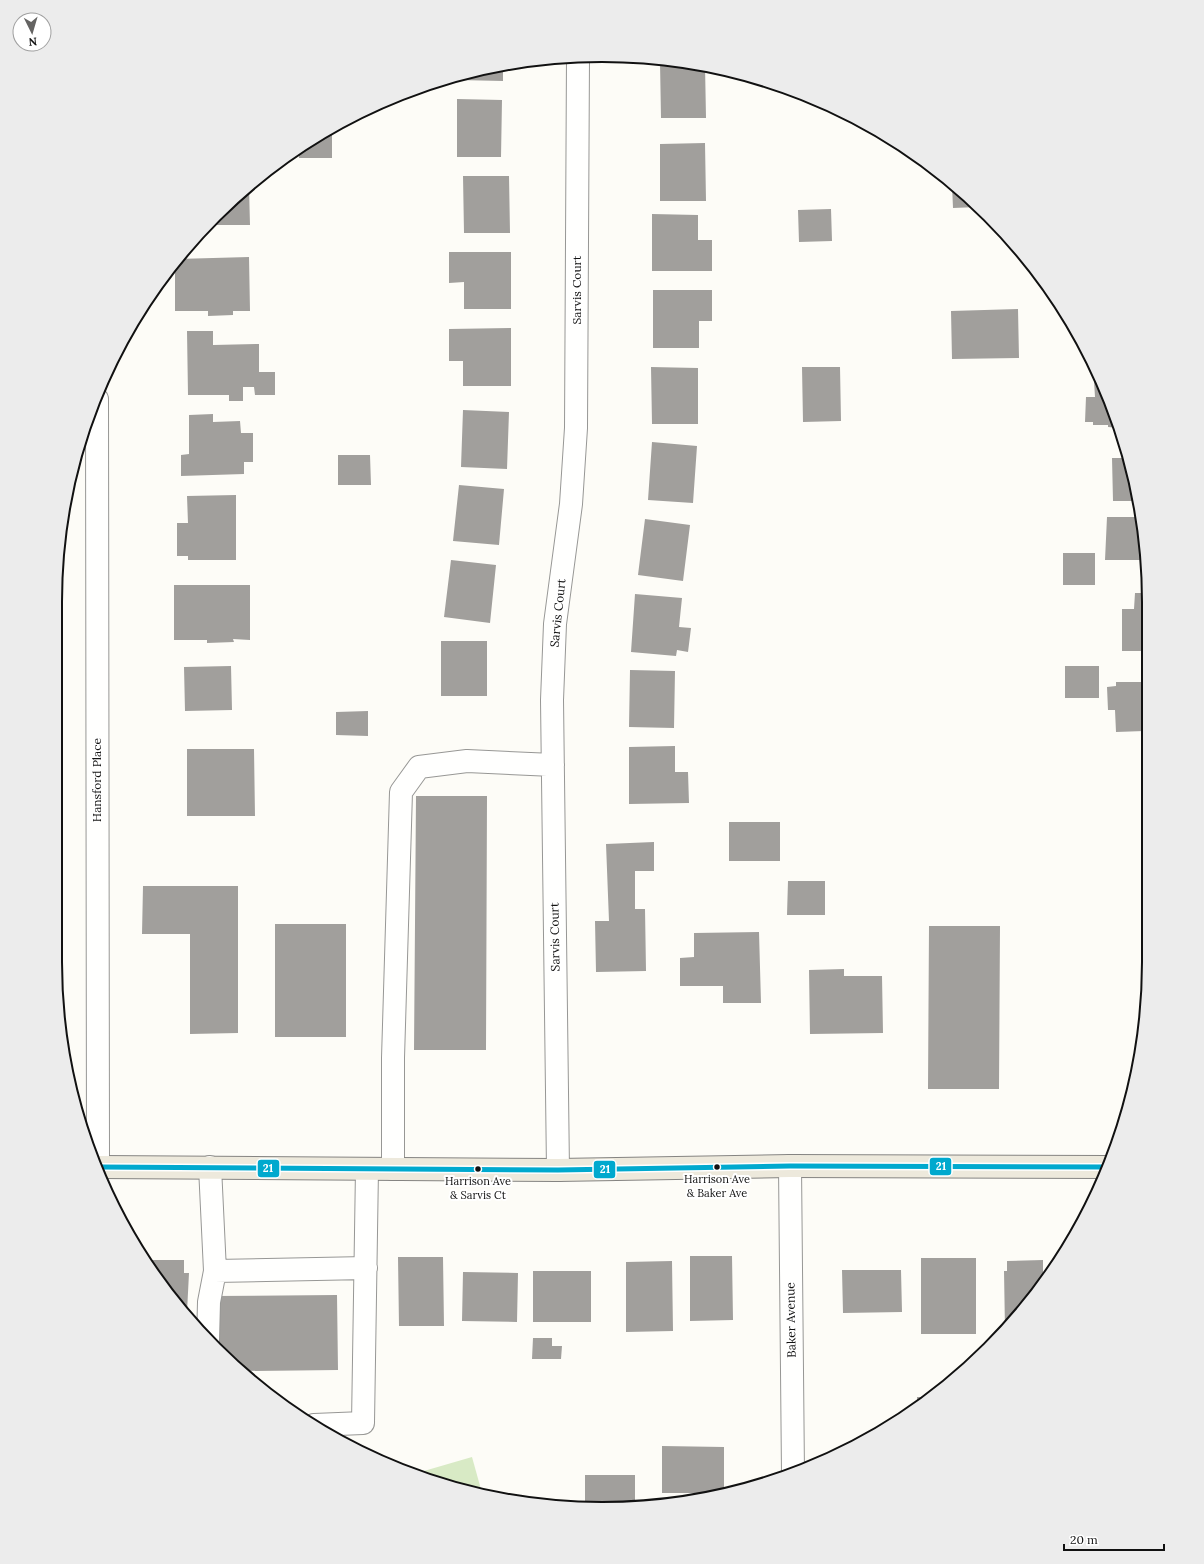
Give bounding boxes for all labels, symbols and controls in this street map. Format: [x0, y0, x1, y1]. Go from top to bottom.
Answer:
north arrow [12, 12, 52, 52]
text: N [28, 35, 38, 49]
street label: Sarvis Court [569, 255, 584, 324]
street label: Sarvis Court [546, 578, 569, 648]
street label: Hansford Place [89, 737, 104, 822]
street label: Sarvis Court [546, 902, 563, 972]
line badge: 21 [929, 1157, 952, 1176]
line badge: 21 [257, 1159, 280, 1178]
text: 21 [936, 1159, 947, 1173]
line badge: 21 [593, 1160, 616, 1179]
text: 21 [263, 1161, 274, 1175]
text: 21 [600, 1162, 611, 1176]
marker: Harrison Ave & Baker Ave [712, 1162, 722, 1172]
marker: Harrison Ave & Sarvis Ct [473, 1164, 483, 1174]
place label: Harrison Ave & Baker Ave [684, 1172, 750, 1200]
place label: Harrison Ave & Sarvis Ct [445, 1174, 511, 1202]
street label: Baker Avenue [782, 1282, 799, 1358]
scale bar [1064, 1526, 1164, 1552]
text: 20 m [1070, 1532, 1098, 1547]

